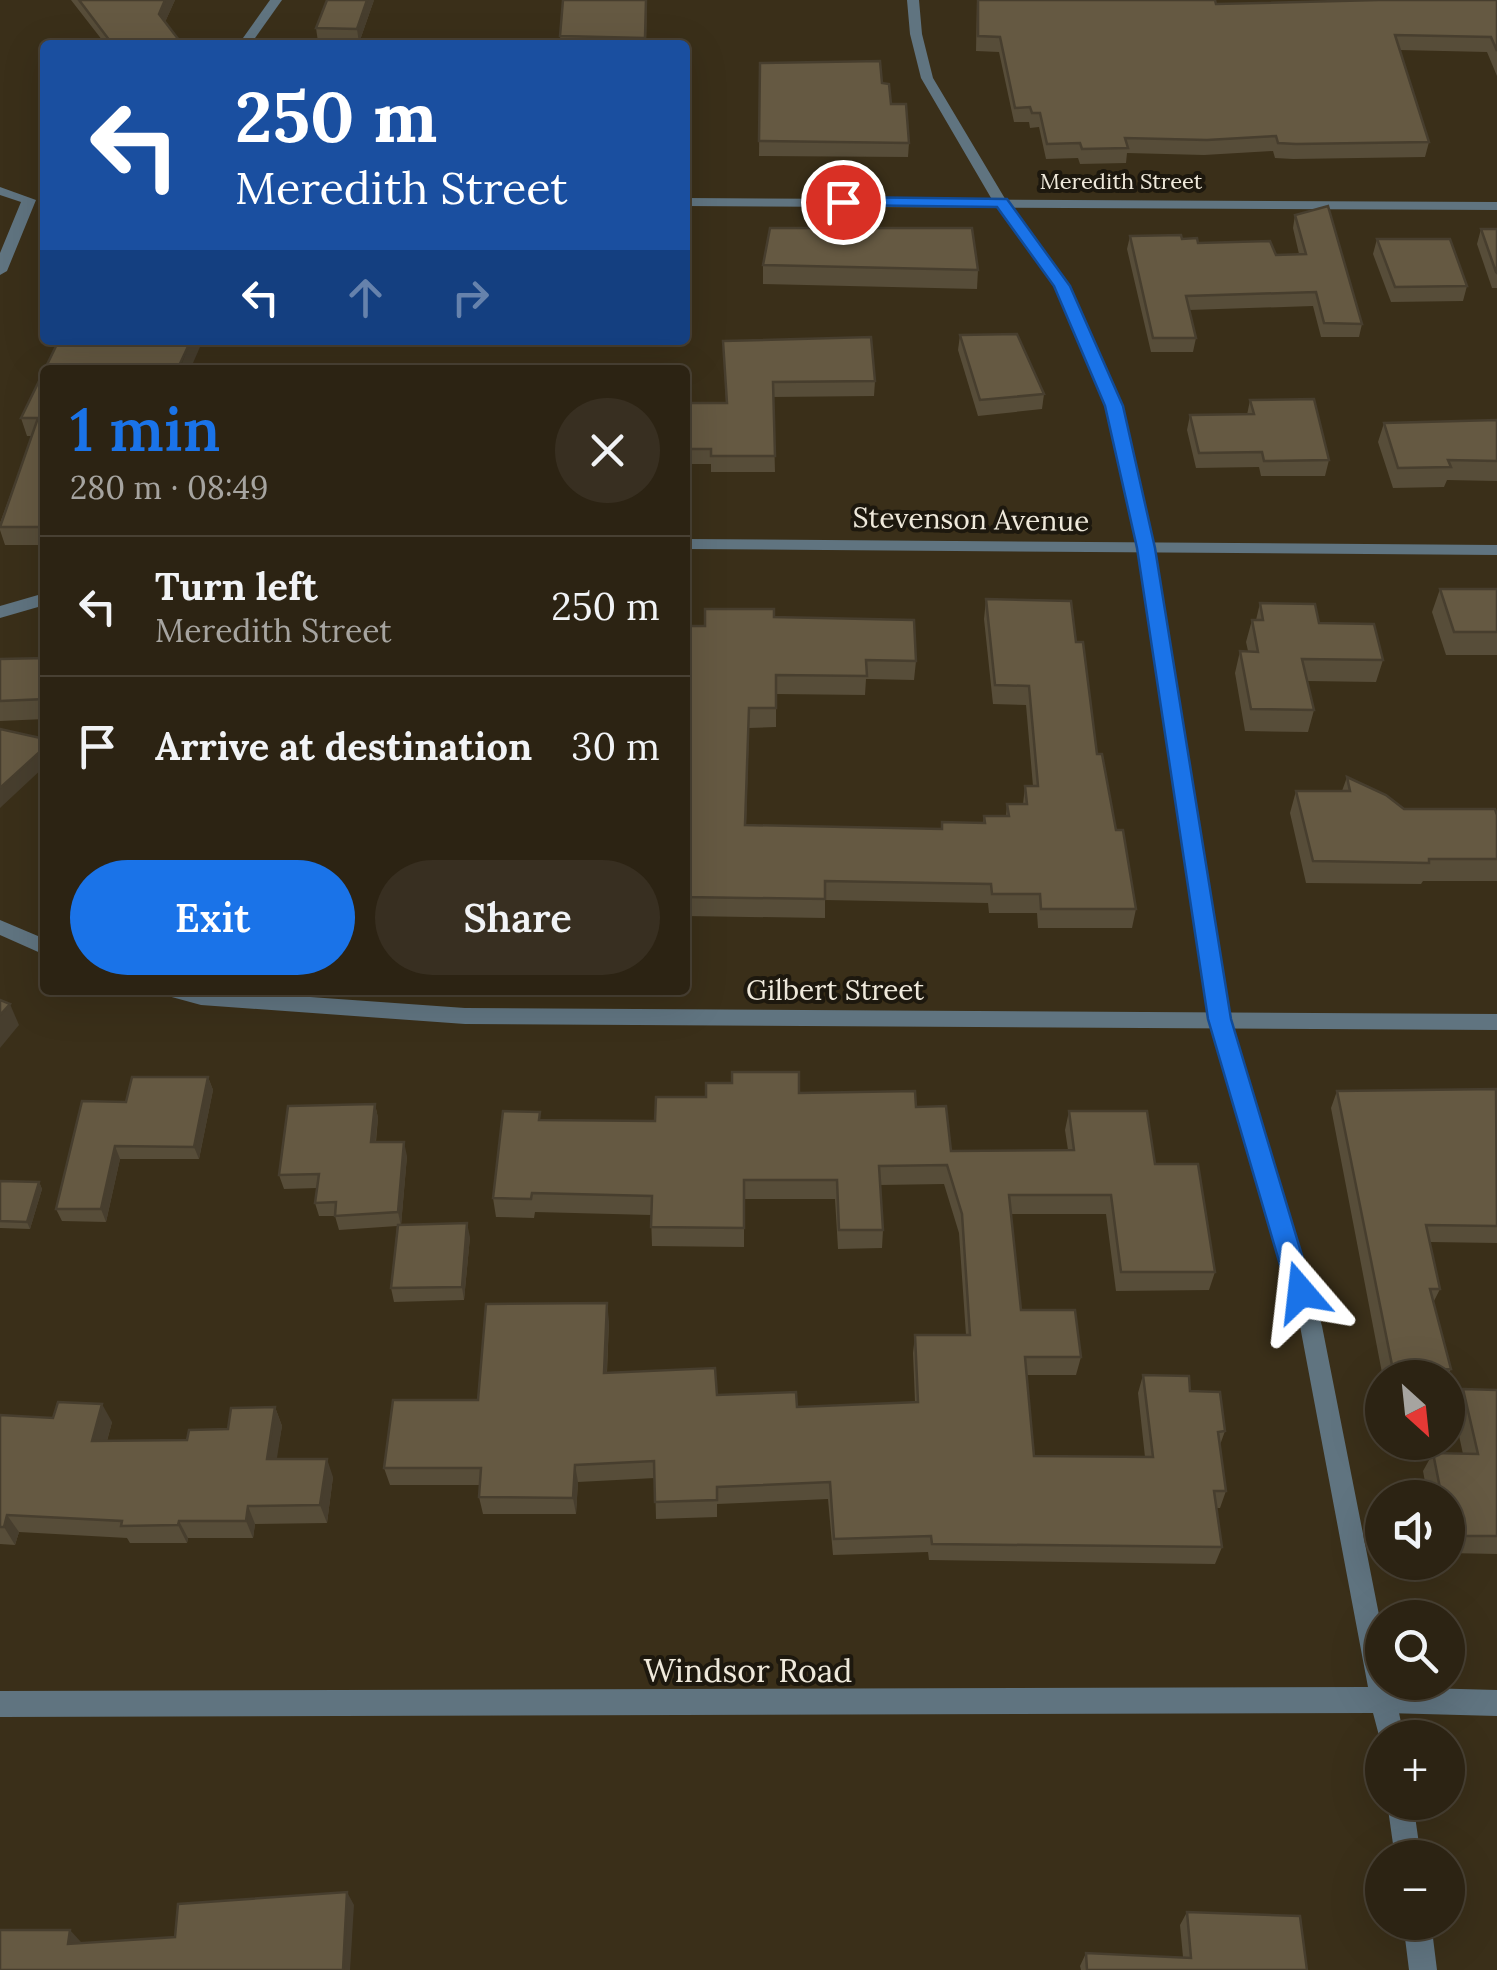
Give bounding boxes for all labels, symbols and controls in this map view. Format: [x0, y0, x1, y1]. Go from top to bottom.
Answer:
text: 250 m [235, 72, 437, 161]
icon: left [70, 80, 200, 210]
text: Meredith Street [235, 159, 568, 216]
pin [801, 160, 886, 245]
street label: Meredith Street [1040, 167, 1203, 195]
icon: arrive [816, 175, 871, 230]
icon: left [233, 270, 288, 325]
icon: ahead [338, 270, 393, 325]
icon: right [443, 270, 498, 325]
text: 1 min [70, 391, 220, 467]
button: close [555, 398, 660, 503]
text: 280 m · 08:49 [70, 467, 269, 508]
street label: Stevenson Avenue [852, 499, 1090, 539]
text: Turn left [155, 562, 318, 610]
icon: left [70, 579, 125, 634]
text: 250 m [551, 582, 660, 630]
text: Meredith Street [155, 610, 392, 651]
icon: arrive [70, 719, 125, 774]
text: Arrive at destination [155, 722, 532, 770]
text: 30 m [571, 722, 660, 770]
button: Exit [70, 860, 355, 975]
button: Share [375, 860, 660, 975]
street label: Gilbert Street [746, 972, 924, 1008]
position arrow [1249, 1240, 1353, 1344]
north arrow [1365, 1360, 1465, 1460]
map controls [1365, 1360, 1465, 1940]
button: sound [1365, 1480, 1465, 1580]
button: search [1365, 1600, 1465, 1700]
street label: Windsor Road [644, 1650, 852, 1691]
button: + [1365, 1720, 1465, 1820]
button: − [1365, 1840, 1465, 1940]

